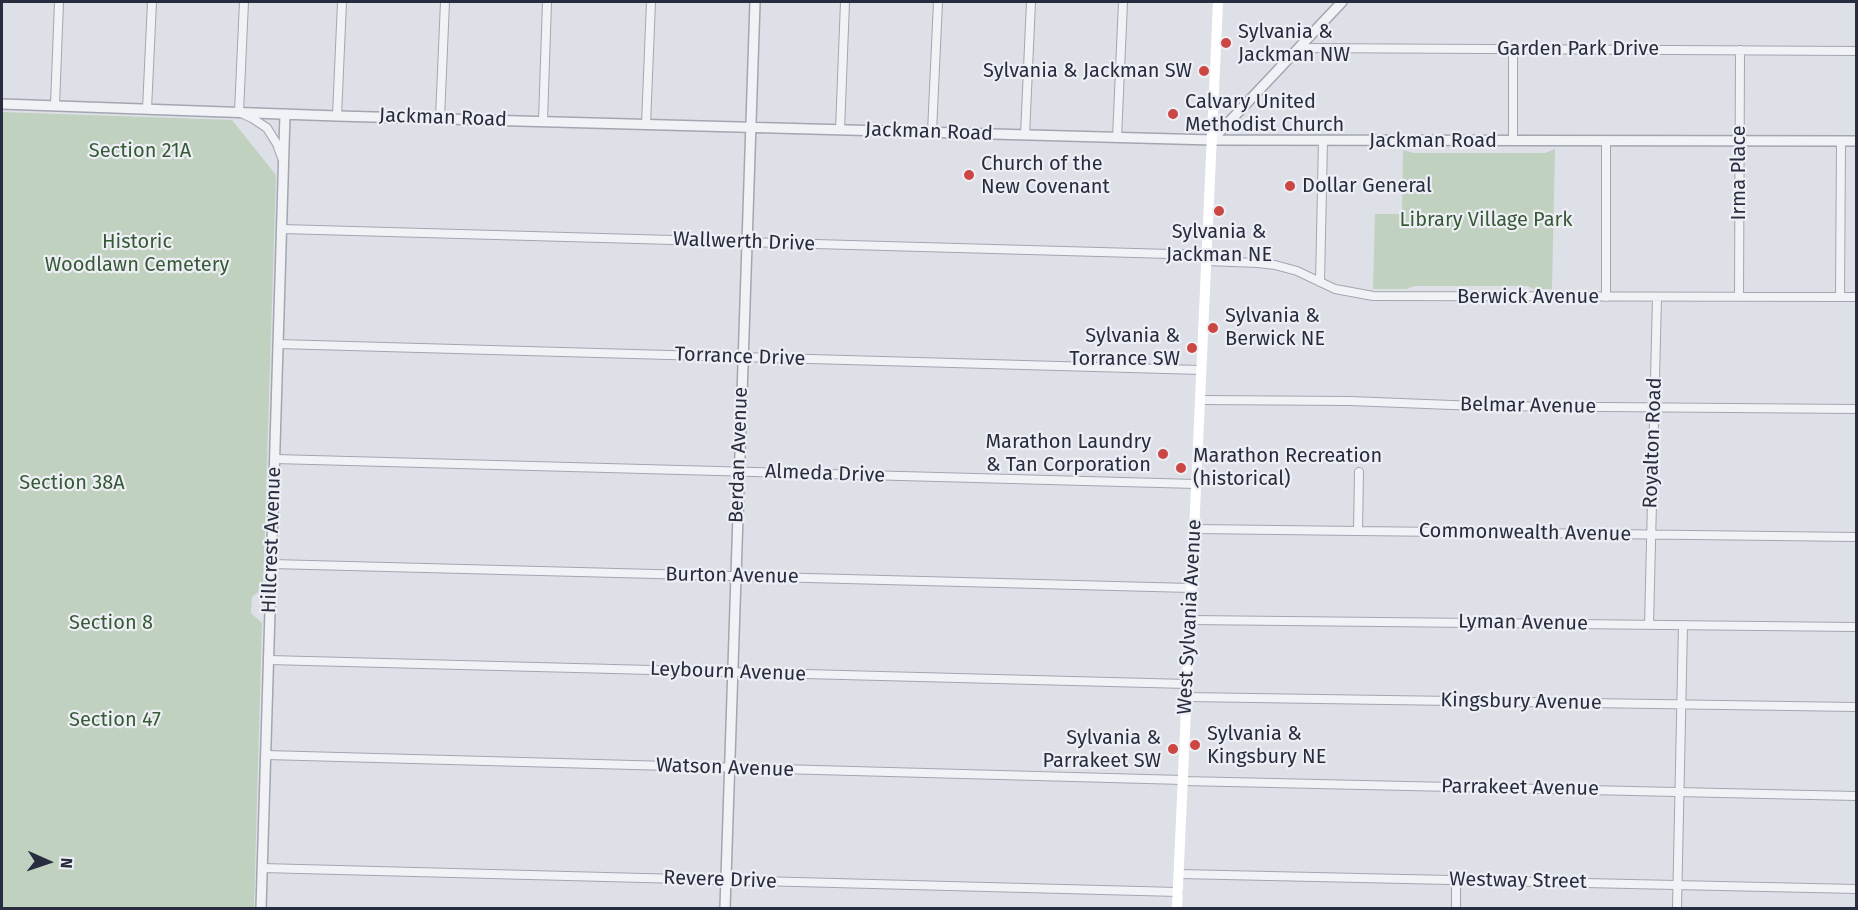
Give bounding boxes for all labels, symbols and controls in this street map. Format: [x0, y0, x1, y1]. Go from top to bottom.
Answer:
place label: Sylvania & Jackman NW [1238, 20, 1350, 67]
marker: Sylvania & Jackman NW [1219, 36, 1233, 50]
street label: Garden Park Drive [1497, 37, 1659, 61]
place label: Sylvania & Jackman SW [983, 59, 1192, 83]
marker: Sylvania & Jackman SW [1197, 64, 1211, 78]
place label: Calvary United Methodist Church [1185, 90, 1344, 137]
street label: Jackman Road [379, 104, 507, 132]
marker: Calvary United Methodist Church [1166, 107, 1180, 121]
street label: Jackman Road [865, 118, 993, 146]
street label: Irma Place [1727, 125, 1751, 221]
street label: Jackman Road [1369, 129, 1497, 153]
park label: Section 21A [89, 139, 191, 163]
place label: Church of the New Covenant [981, 152, 1110, 199]
marker: Church of the New Covenant [962, 168, 976, 182]
place label: Dollar General [1302, 174, 1432, 198]
marker: Dollar General [1283, 179, 1297, 193]
marker: Sylvania & Jackman NE [1212, 204, 1226, 218]
park label: Library Village Park [1400, 208, 1572, 232]
place label: Sylvania & Jackman NE [1166, 220, 1272, 267]
street label: Wallwerth Drive [672, 228, 816, 256]
park label: Historic Woodlawn Cemetery [45, 230, 229, 277]
street label: Berwick Avenue [1457, 285, 1599, 309]
place label: Sylvania & Berwick NE [1225, 304, 1325, 351]
marker: Sylvania & Berwick NE [1206, 321, 1220, 335]
place label: Sylvania & Torrance SW [1069, 324, 1180, 371]
marker: Sylvania & Torrance SW [1185, 341, 1199, 355]
street label: Torrance Drive [674, 343, 806, 371]
street label: Royalton Road [1639, 377, 1667, 509]
street label: Berdan Avenue [725, 386, 753, 524]
street label: Belmar Avenue [1460, 393, 1596, 419]
place label: Marathon Laundry & Tan Corporation [986, 430, 1151, 477]
place label: Marathon Recreation (historical) [1193, 444, 1382, 491]
marker: Marathon Laundry & Tan Corporation [1156, 447, 1170, 461]
street label: Almeda Drive [764, 460, 886, 488]
marker: Marathon Recreation (historical) [1174, 461, 1188, 475]
street label: Hillcrest Avenue [257, 466, 287, 614]
park label: Section 38A [19, 471, 125, 495]
street label: West Sylvania Avenue [1173, 519, 1207, 715]
street label: Commonwealth Avenue [1419, 519, 1631, 547]
street label: Burton Avenue [665, 563, 799, 589]
street label: Lyman Avenue [1458, 610, 1588, 636]
park label: Section 8 [69, 611, 153, 635]
street label: Leybourn Avenue [649, 657, 807, 687]
street label: Kingsbury Avenue [1440, 689, 1602, 715]
park label: Section 47 [69, 708, 161, 732]
place label: Sylvania & Kingsbury NE [1207, 722, 1326, 769]
place label: Sylvania & Parrakeet SW [1042, 726, 1161, 773]
marker: Sylvania & Kingsbury NE [1188, 738, 1202, 752]
marker: Sylvania & Parrakeet SW [1166, 742, 1180, 756]
street label: Watson Avenue [655, 754, 795, 782]
street label: Parrakeet Avenue [1441, 775, 1599, 801]
north arrow [18, 832, 78, 892]
text: N [57, 857, 76, 869]
street label: Revere Drive [663, 866, 777, 894]
street label: Westway Street [1449, 868, 1587, 894]

